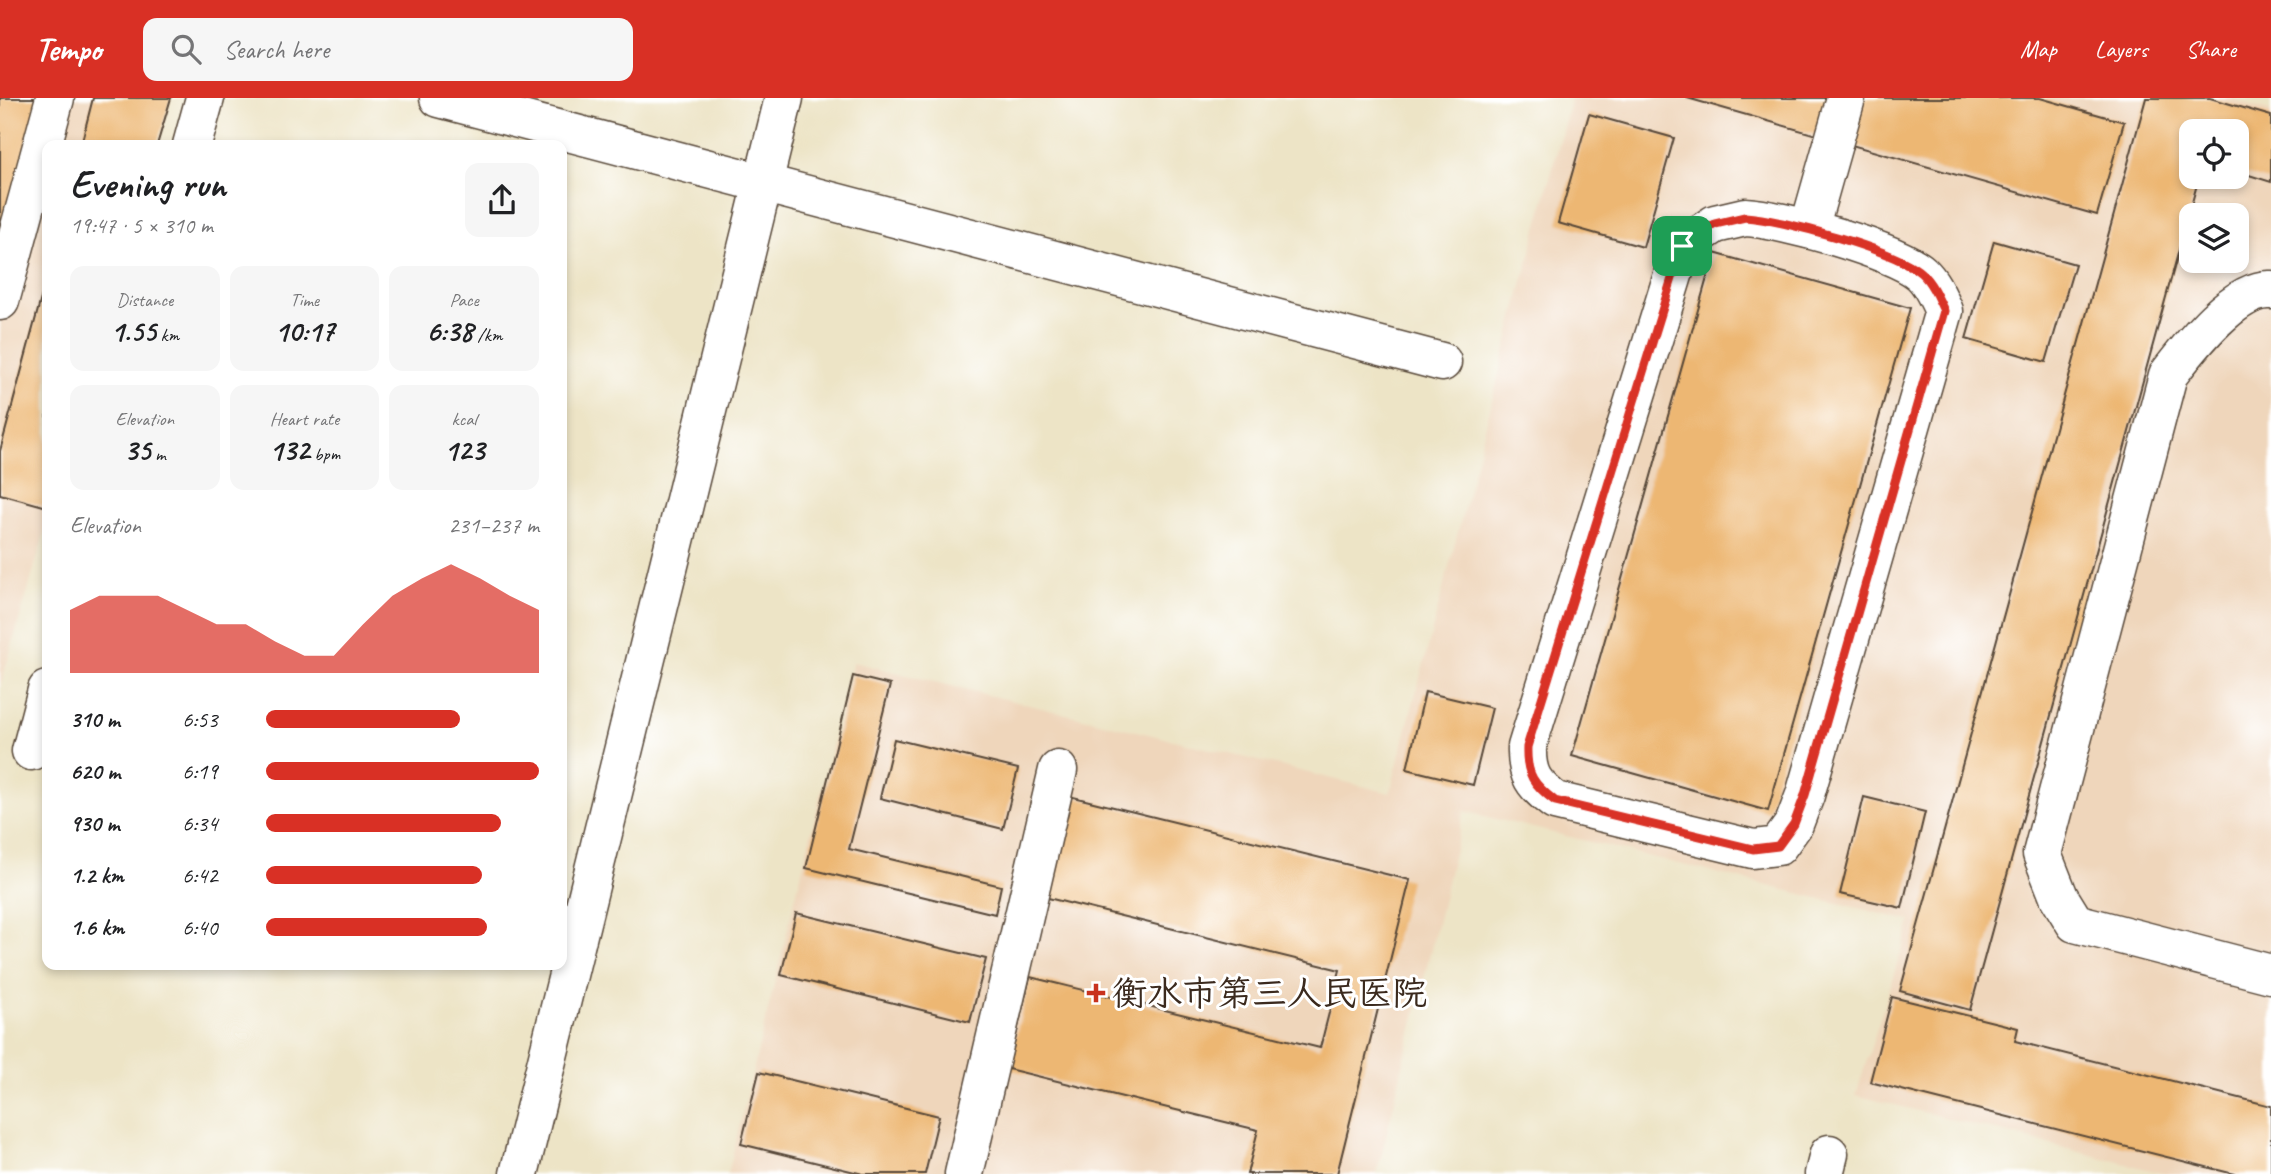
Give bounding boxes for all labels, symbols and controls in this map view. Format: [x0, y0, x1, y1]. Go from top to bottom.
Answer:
search box [143, 18, 633, 81]
text: Tempo [35, 28, 101, 70]
icon: search [167, 30, 205, 68]
text: Search here [223, 33, 329, 66]
text: Map [2020, 34, 2057, 64]
text: Layers [2095, 34, 2148, 64]
text: Share [2186, 34, 2236, 64]
map controls [2179, 119, 2249, 273]
button: locate [2179, 119, 2249, 189]
text: Evening run [70, 161, 226, 208]
button: share [465, 163, 539, 237]
button: layers [2179, 203, 2249, 273]
text: 19:47 · 5 × 310 m [70, 211, 213, 240]
pin [1652, 216, 1712, 276]
icon: arrive [1663, 227, 1701, 265]
text: Distance [116, 288, 173, 312]
text: Time [290, 288, 319, 312]
text: Pace [450, 288, 479, 312]
text: 1.55 [111, 312, 156, 350]
text: 10:17 [275, 312, 334, 350]
text: 6:38 [426, 312, 473, 350]
text: km [156, 323, 179, 347]
text: /km [473, 323, 502, 347]
text: Elevation [116, 407, 174, 431]
text: Heart rate [270, 407, 339, 431]
text: kcal [452, 407, 477, 431]
text: 35 [124, 431, 150, 469]
text: 132 [269, 431, 309, 469]
text: 123 [444, 431, 484, 469]
text: m [150, 442, 166, 466]
text: bpm [309, 442, 340, 466]
text: Elevation [70, 511, 141, 540]
text: 231–237 m [448, 511, 539, 540]
text: 310 m [70, 705, 120, 734]
text: 6:53 [182, 705, 218, 734]
text: 620 m [70, 757, 120, 786]
text: 6:19 [182, 757, 218, 786]
text: 930 m [70, 809, 119, 838]
text: 6:34 [182, 809, 218, 838]
text: 1.2 km [70, 861, 124, 890]
text: 6:42 [182, 861, 218, 890]
text: 1.6 km [70, 913, 124, 942]
text: 6:40 [182, 913, 218, 942]
place label: 衡水市第三人民医院 [1112, 971, 1427, 1016]
marker: 衡水市第三人民医院 [1086, 983, 1106, 1003]

